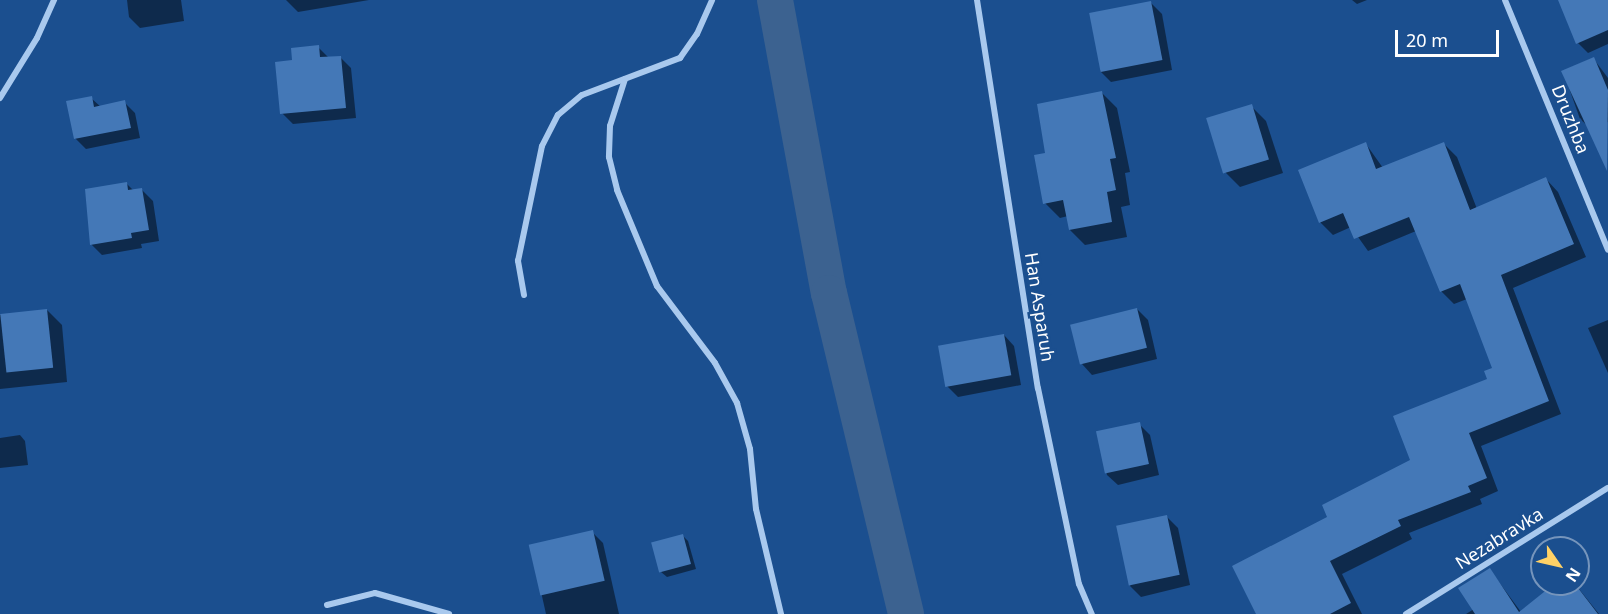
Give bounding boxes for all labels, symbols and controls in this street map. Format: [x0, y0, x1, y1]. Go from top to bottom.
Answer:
scale bar [1398, 18, 1502, 56]
text: 20 m [1406, 28, 1448, 52]
street label: Druzhba [1547, 81, 1595, 157]
street label: Han Asparuh [1021, 251, 1059, 363]
street label: Nezabravka [1451, 503, 1547, 573]
north arrow [1530, 536, 1590, 596]
text: N [1561, 563, 1586, 586]

